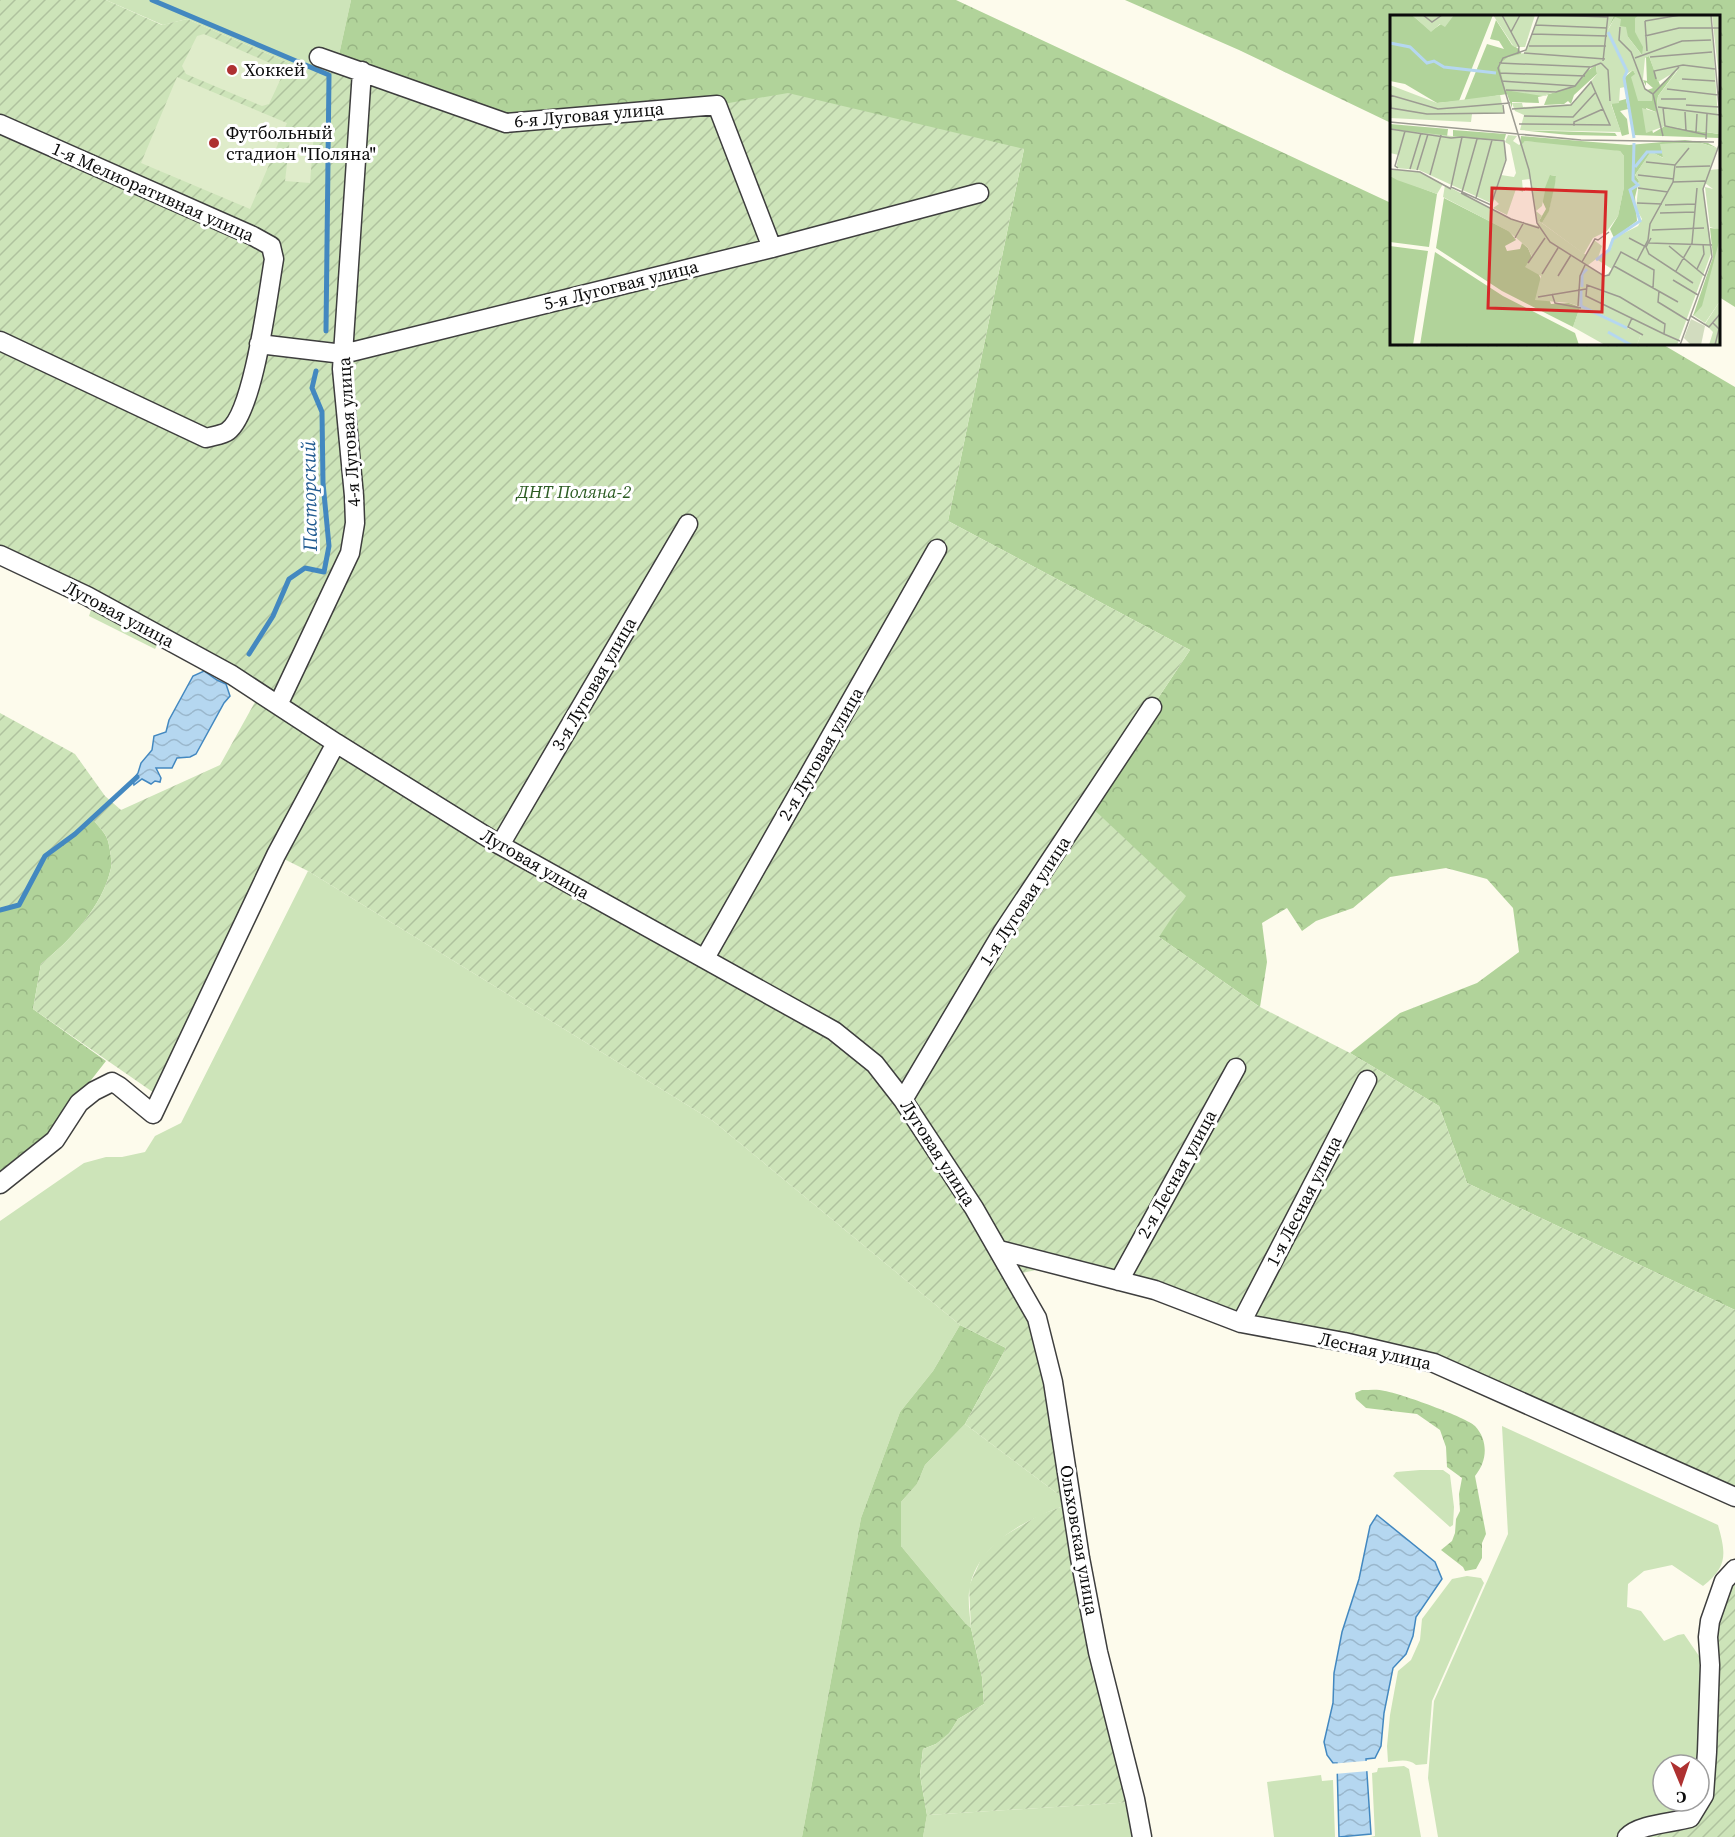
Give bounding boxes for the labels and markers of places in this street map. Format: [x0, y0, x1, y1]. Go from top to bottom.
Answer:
place label: Хоккей [244, 57, 305, 82]
marker: Хоккей [225, 63, 239, 77]
place label: Футбольный стадион "Поляна" [226, 120, 376, 166]
marker: Футбольный стадион "Поляна" [207, 136, 221, 150]

